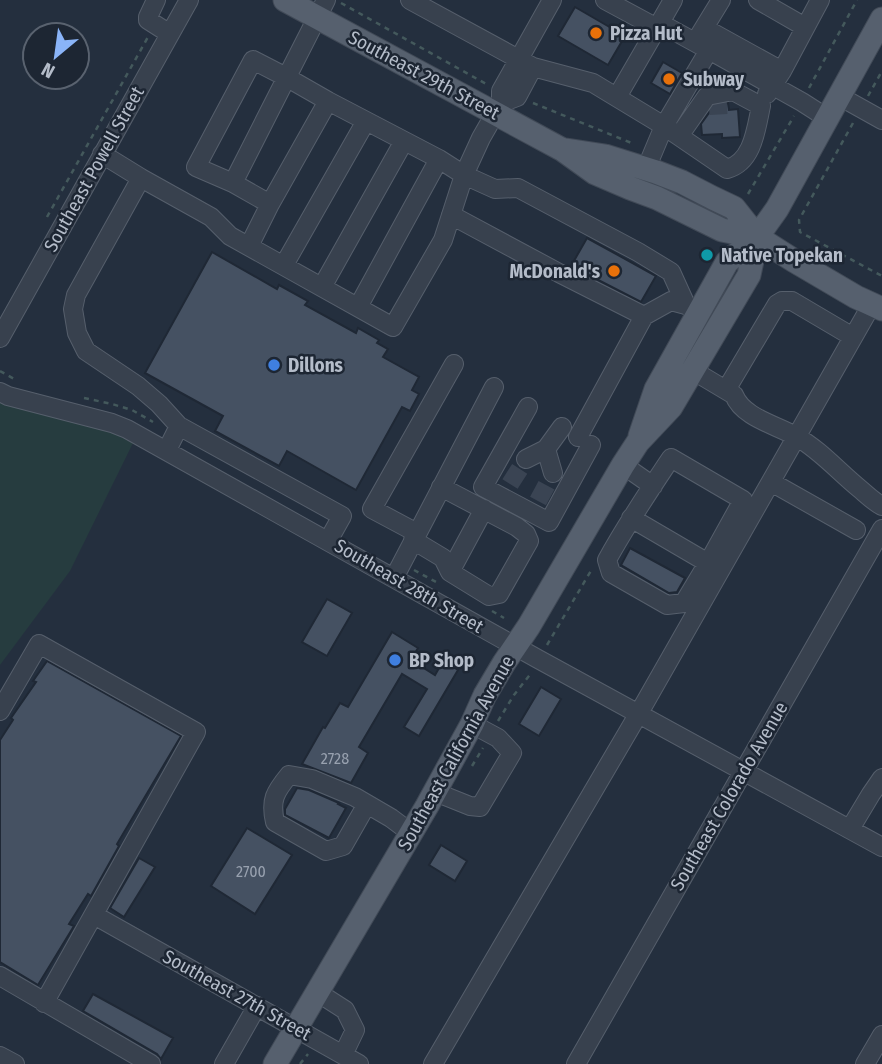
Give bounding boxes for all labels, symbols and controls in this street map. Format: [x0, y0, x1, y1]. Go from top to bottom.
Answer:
north arrow [21, 21, 91, 91]
place label: Pizza Hut [610, 22, 683, 45]
street label: Southeast 29th Street [345, 25, 504, 125]
marker: Pizza Hut [588, 25, 604, 41]
text: N [37, 58, 59, 83]
place label: Subway [683, 68, 745, 91]
marker: Subway [661, 71, 677, 87]
street label: Southeast Powell Street [39, 82, 149, 256]
place label: Native Topekan [721, 244, 843, 267]
marker: Native Topekan [699, 247, 715, 263]
place label: McDonald's [510, 260, 601, 283]
marker: McDonald's [606, 263, 622, 279]
place label: Dillons [288, 354, 344, 377]
marker: Dillons [266, 357, 282, 373]
street label: Southeast 28th Street [330, 534, 488, 638]
place label: BP Shop [409, 649, 474, 672]
marker: BP Shop [387, 652, 403, 668]
street label: Southeast California Avenue [393, 652, 519, 854]
street label: Southeast Colorado Avenue [666, 698, 792, 894]
house number: 2728 [321, 749, 349, 768]
house number: 2700 [236, 862, 266, 881]
street label: Southeast 27th Street [159, 945, 316, 1046]

